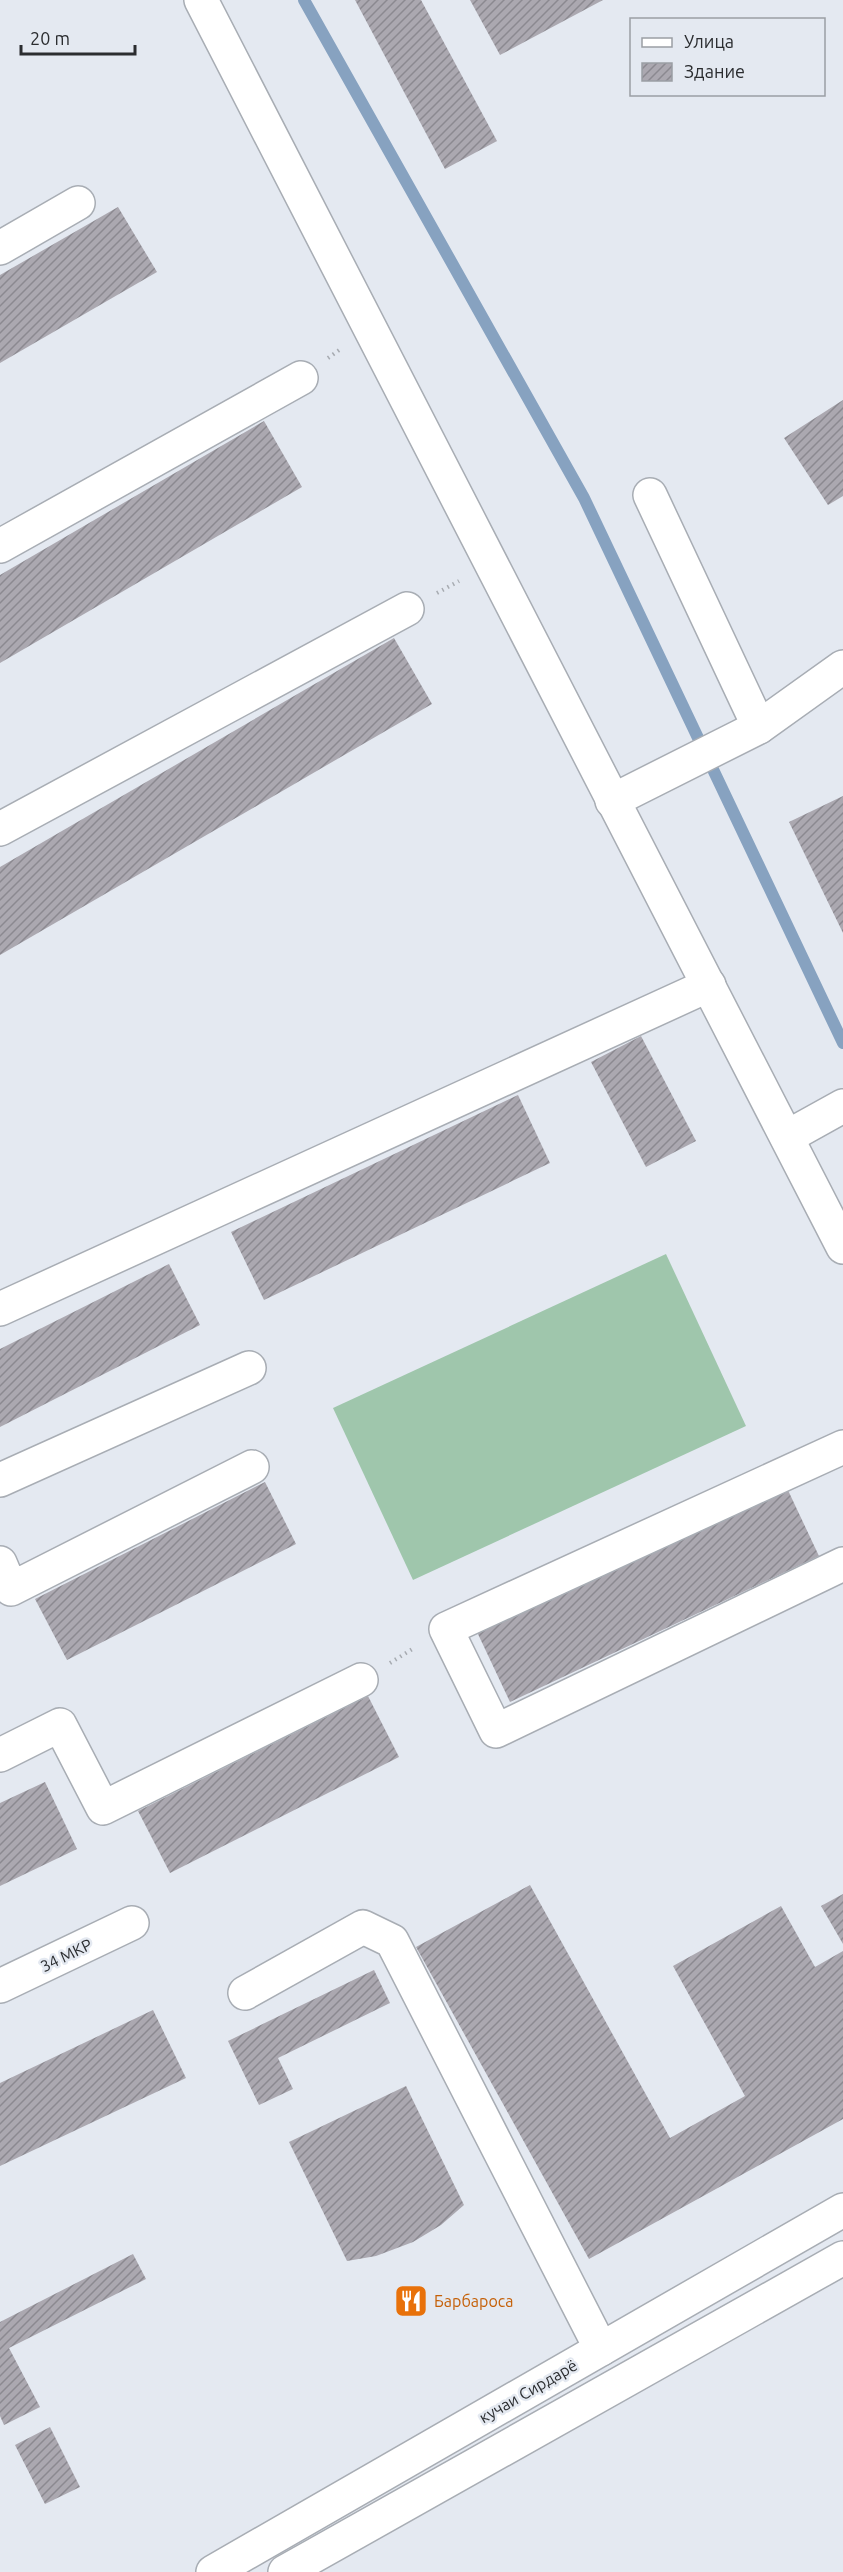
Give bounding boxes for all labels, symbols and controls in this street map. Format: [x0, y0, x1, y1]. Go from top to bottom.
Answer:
scale bar [21, 18, 135, 56]
legend [630, 18, 825, 96]
text: 20 m [30, 28, 70, 48]
text: Улица [684, 31, 734, 51]
text: Здание [684, 61, 745, 81]
street label: 34 МКР [37, 1935, 95, 1975]
restaurant icon: Барбароса [393, 2283, 429, 2319]
place label: Барбароса [434, 2292, 513, 2310]
street label: кучаи Сирдарё [476, 2356, 580, 2426]

